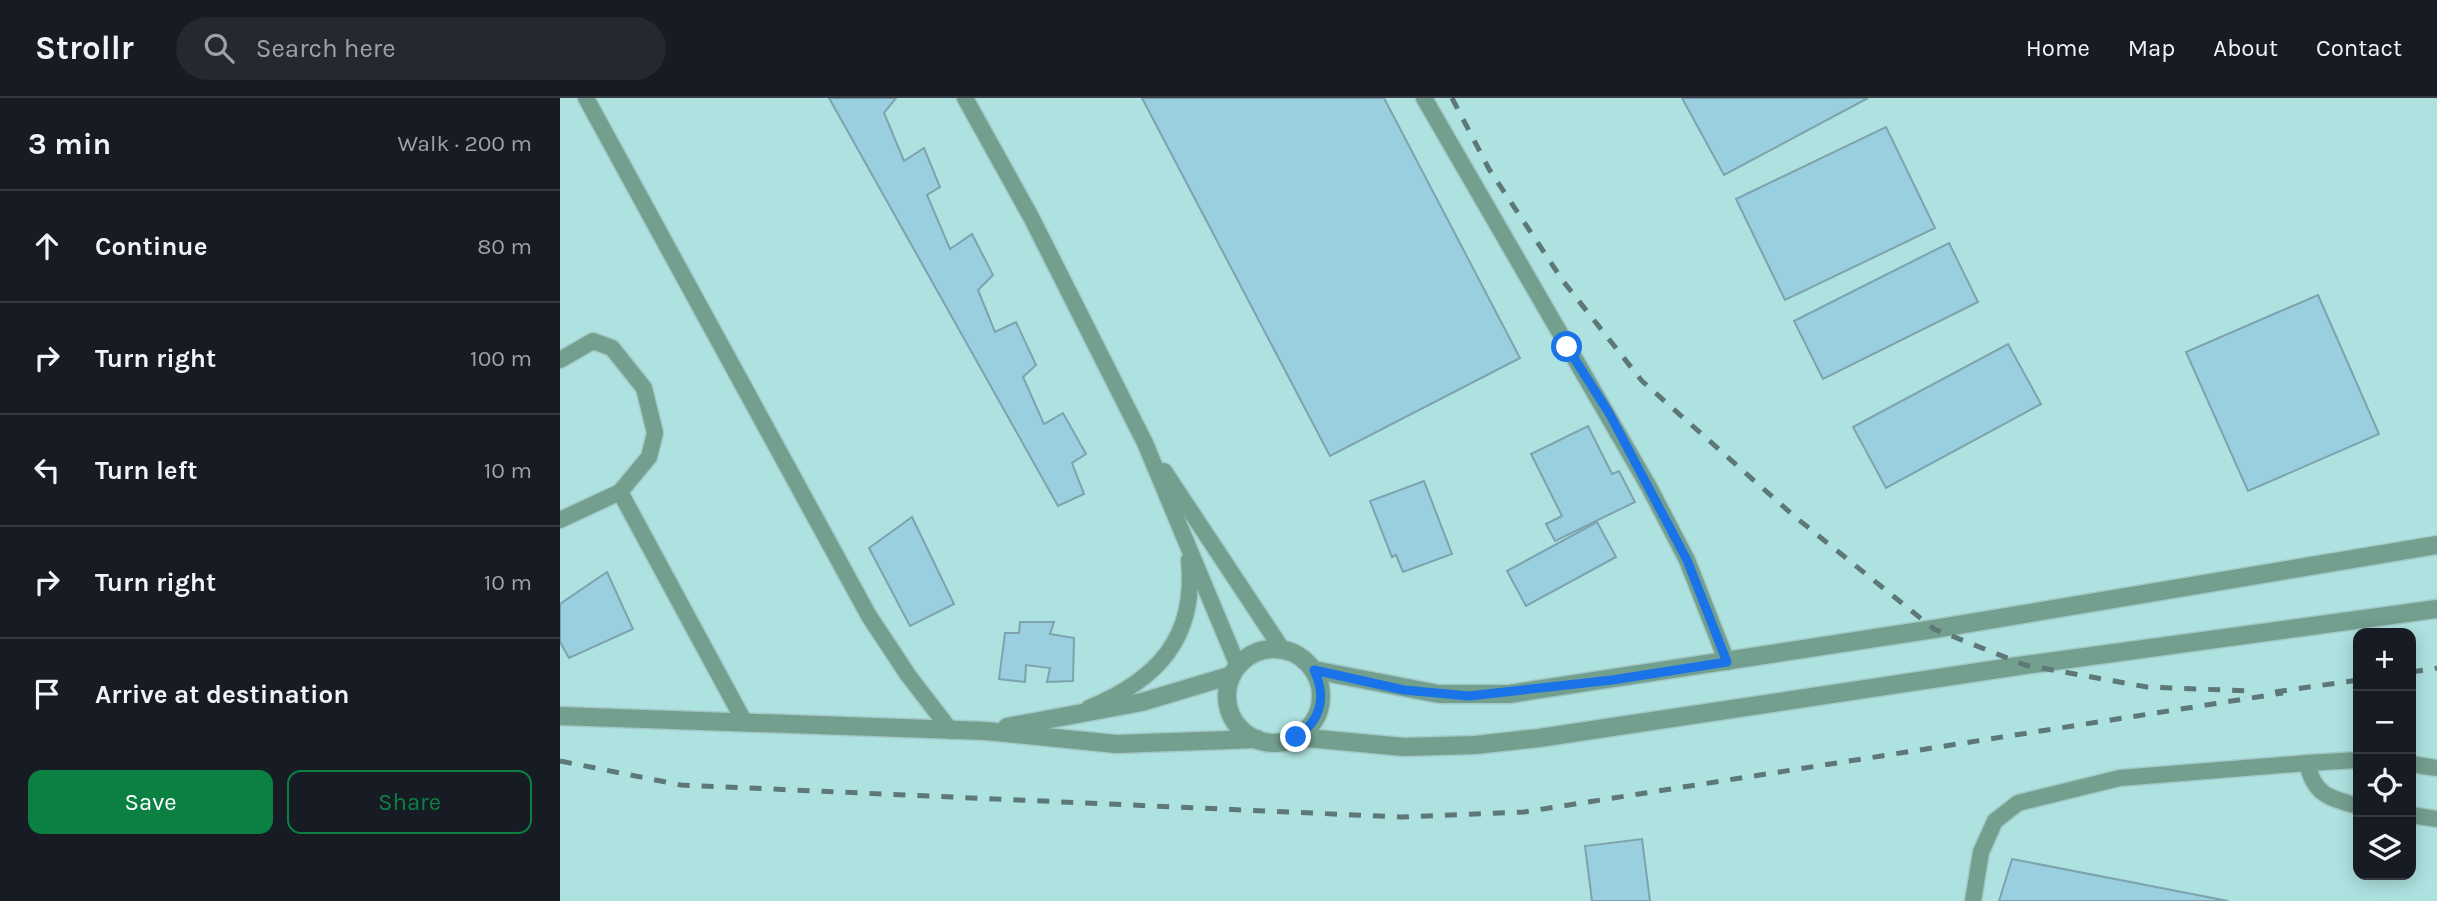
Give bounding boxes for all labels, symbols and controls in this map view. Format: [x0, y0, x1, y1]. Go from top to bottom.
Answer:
search box [176, 17, 666, 80]
text: Strollr [35, 29, 134, 67]
icon: search [200, 29, 238, 67]
text: Search here [256, 33, 396, 64]
text: Home [2026, 34, 2090, 62]
text: Map [2128, 34, 2175, 62]
text: About [2213, 34, 2278, 62]
text: Contact [2316, 34, 2402, 62]
text: 3 min [28, 126, 111, 162]
text: Walk · 200 m [397, 130, 532, 157]
icon: ahead [28, 227, 66, 265]
text: Continue [95, 231, 207, 262]
text: 80 m [477, 233, 532, 260]
route start [1551, 331, 1582, 362]
icon: right [28, 339, 66, 377]
text: Turn right [95, 343, 216, 374]
text: 100 m [470, 345, 532, 372]
icon: left [28, 451, 66, 489]
text: Turn left [95, 455, 197, 486]
text: 10 m [484, 457, 532, 484]
icon: right [28, 563, 66, 601]
text: Turn right [95, 567, 216, 598]
text: 10 m [484, 569, 532, 596]
map controls [2353, 628, 2416, 880]
button: + [2353, 628, 2416, 691]
icon: arrive [28, 675, 66, 713]
text: Arrive at destination [95, 679, 349, 710]
button: − [2353, 691, 2416, 754]
route end [1280, 721, 1311, 752]
button: locate [2353, 754, 2416, 817]
button: Save [28, 770, 273, 834]
button: Share [287, 770, 532, 834]
button: layers [2353, 817, 2416, 880]

